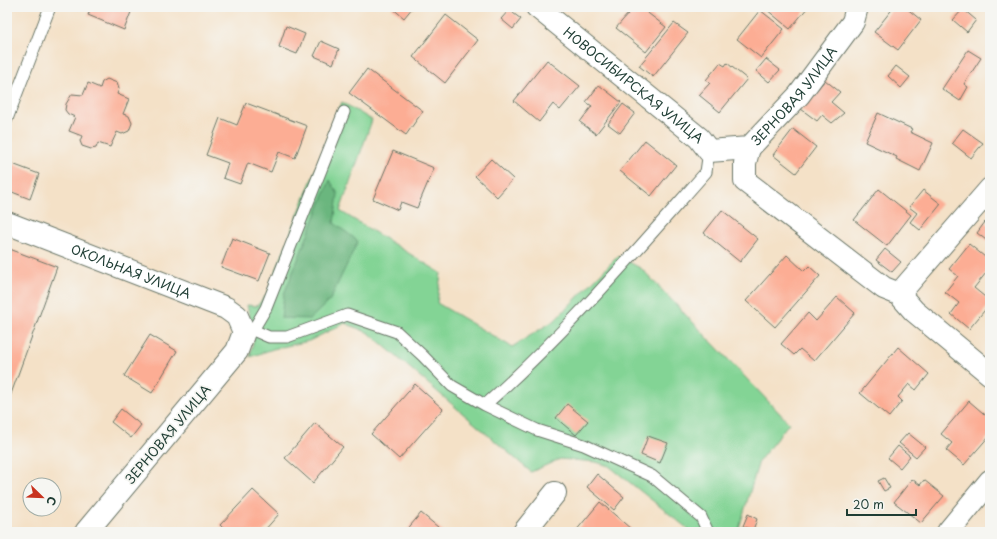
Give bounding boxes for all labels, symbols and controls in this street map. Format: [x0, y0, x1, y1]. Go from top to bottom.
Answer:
street label: НОВОСИБИРСКАЯ УЛИЦА [560, 22, 708, 147]
street label: ЗЕРНОВАЯ УЛИЦА [747, 42, 841, 149]
street label: ОКОЛЬНАЯ УЛИЦА [68, 239, 194, 303]
street label: ЗЕРНОВАЯ УЛИЦА [120, 380, 215, 487]
north arrow [22, 477, 62, 517]
scale bar [847, 491, 916, 517]
text: С [42, 494, 61, 508]
text: 20 m [853, 495, 884, 513]

